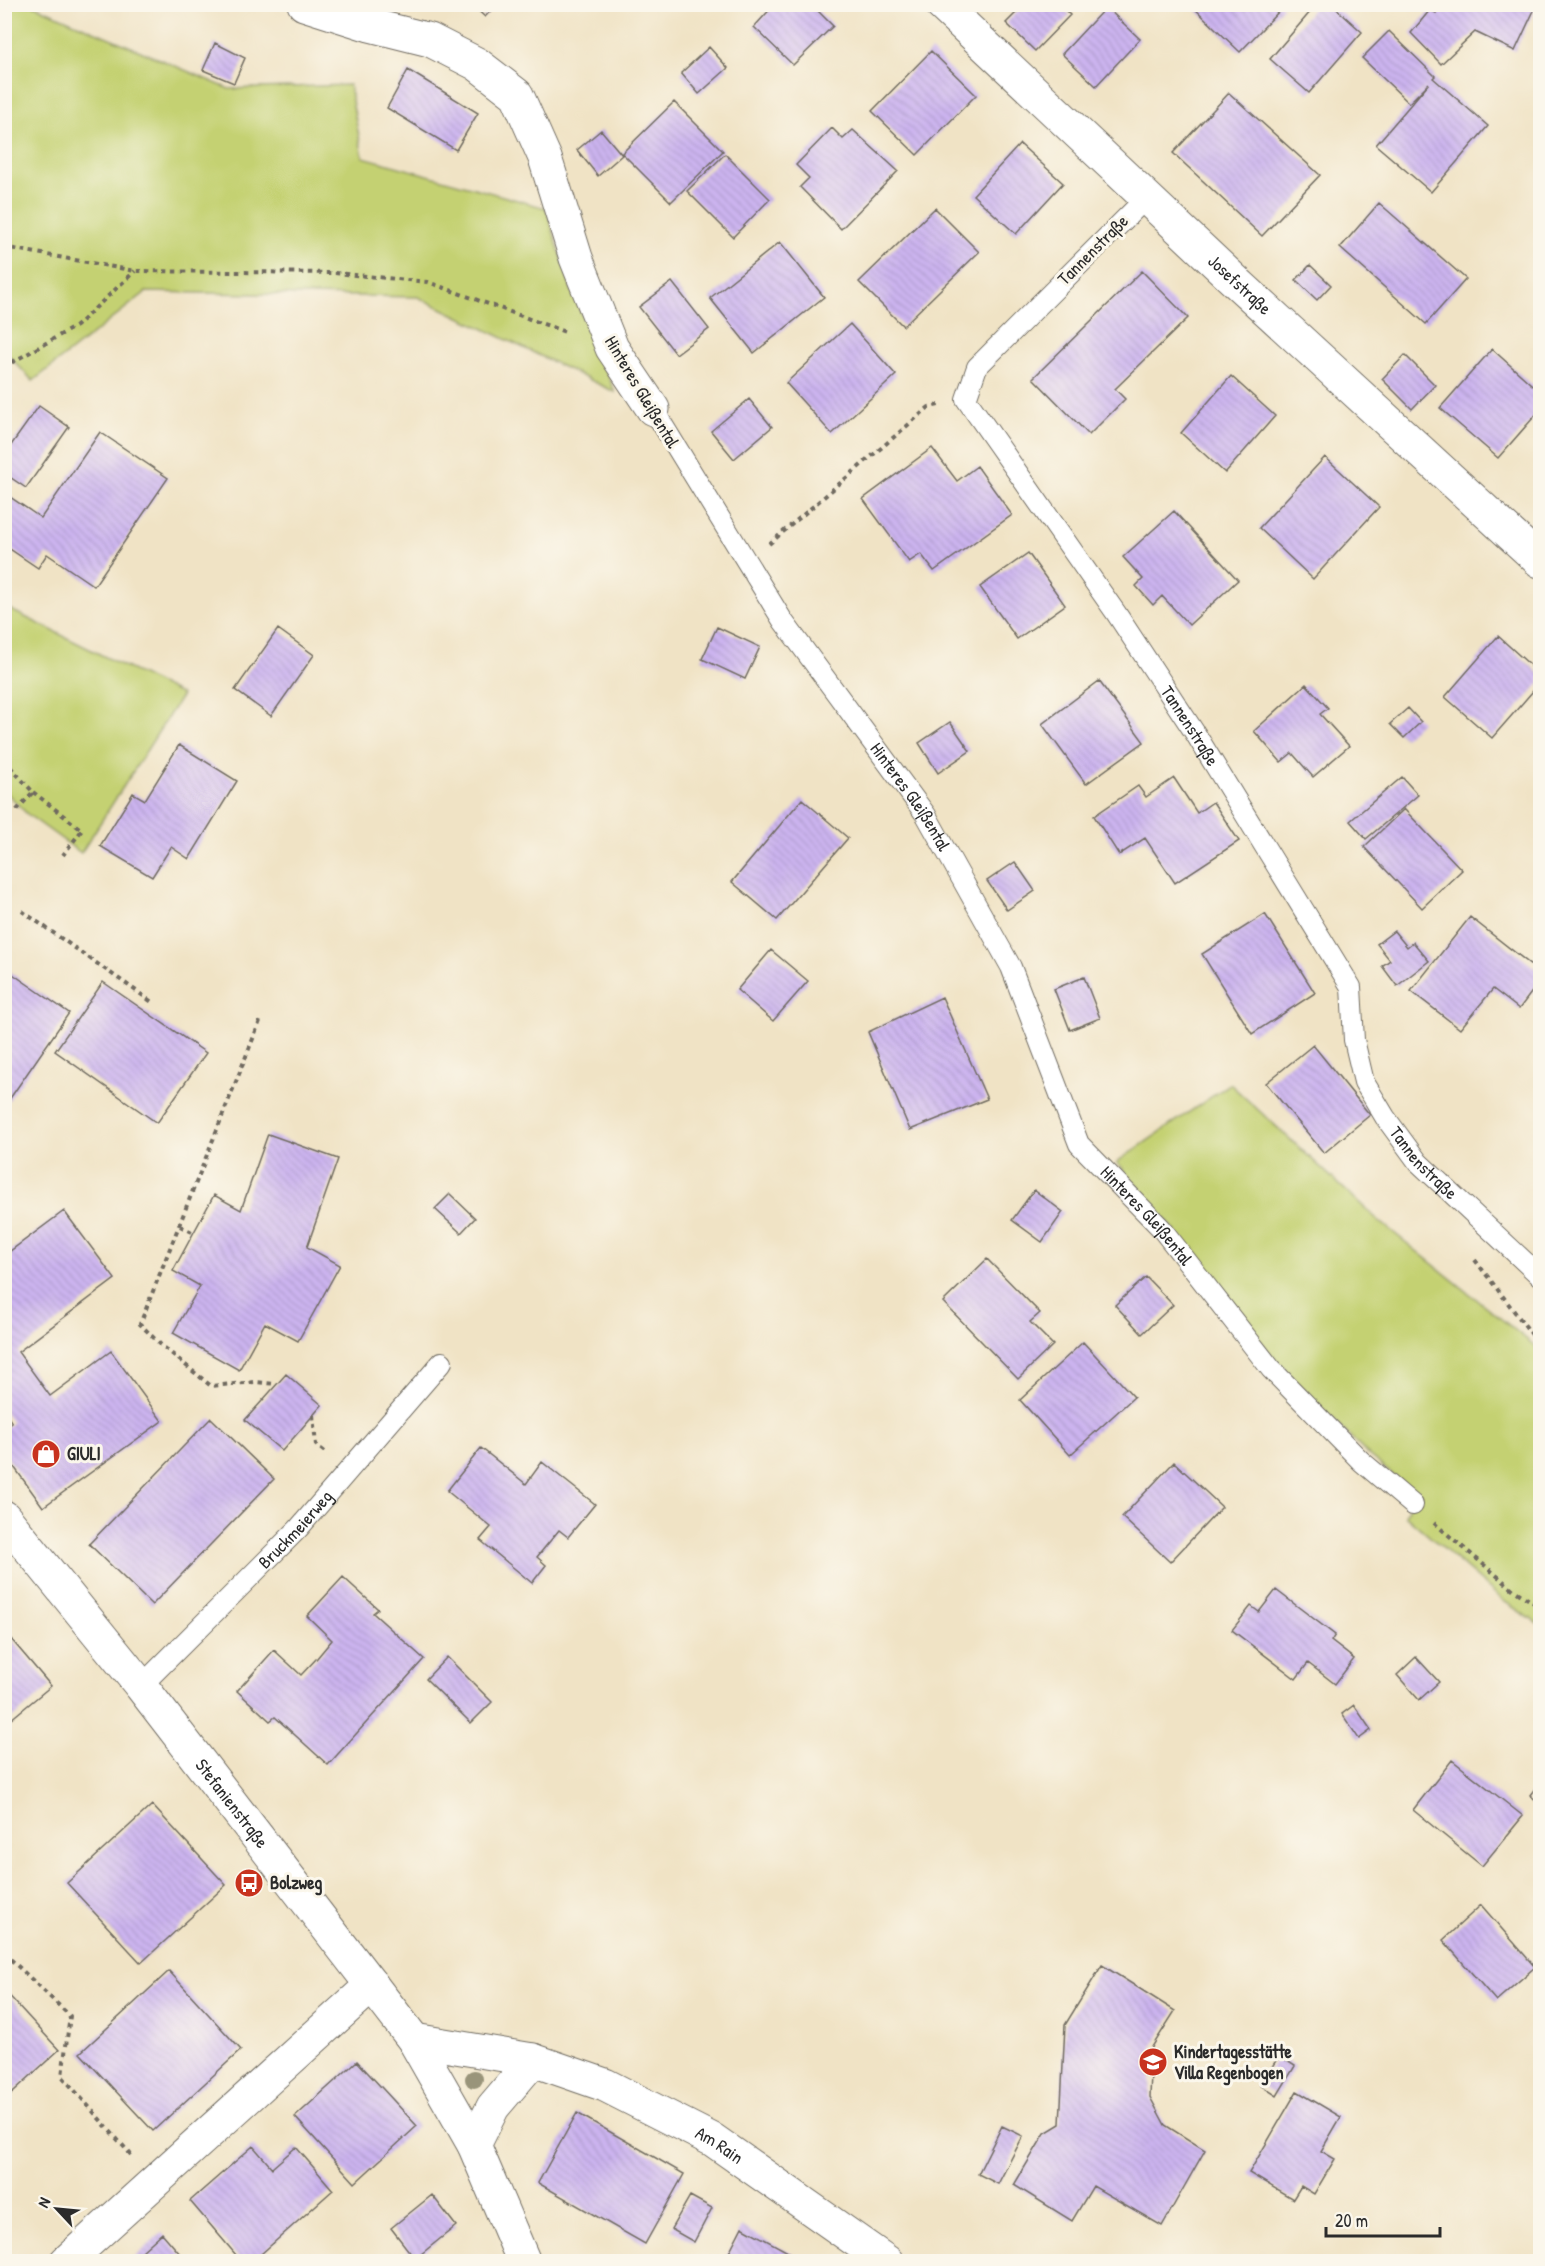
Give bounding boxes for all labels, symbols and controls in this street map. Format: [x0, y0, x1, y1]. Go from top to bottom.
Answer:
street label: Tannenstraße [1052, 209, 1134, 291]
street label: Josefstraße [1203, 249, 1277, 320]
street label: Hinteres Gleißental [599, 331, 686, 453]
street label: Tannenstraße [1155, 680, 1225, 770]
street label: Hinteres Gleißental [865, 737, 957, 856]
street label: Tannenstraße [1384, 1121, 1463, 1205]
street label: Hinteres Gleißental [1095, 1160, 1199, 1271]
shop icon: GIULI [30, 1438, 62, 1470]
place label: GIULI [67, 1441, 101, 1466]
street label: Bruckmeierweg [252, 1485, 338, 1574]
street label: Stefanienstraße [190, 1753, 274, 1853]
bus stop icon: Bolzweg [233, 1867, 265, 1899]
place label: Bolzweg [270, 1870, 322, 1896]
place label: Kindertagesstätte Villa Regenbogen [1174, 2039, 1293, 2086]
school or university icon: Kindertagesstätte Villa Regenbogen [1137, 2046, 1169, 2078]
street label: Am Rain [691, 2120, 748, 2169]
north arrow [27, 2179, 87, 2239]
text: N [32, 2193, 55, 2211]
scale bar [1326, 2200, 1440, 2238]
text: 20 m [1335, 2208, 1368, 2233]

